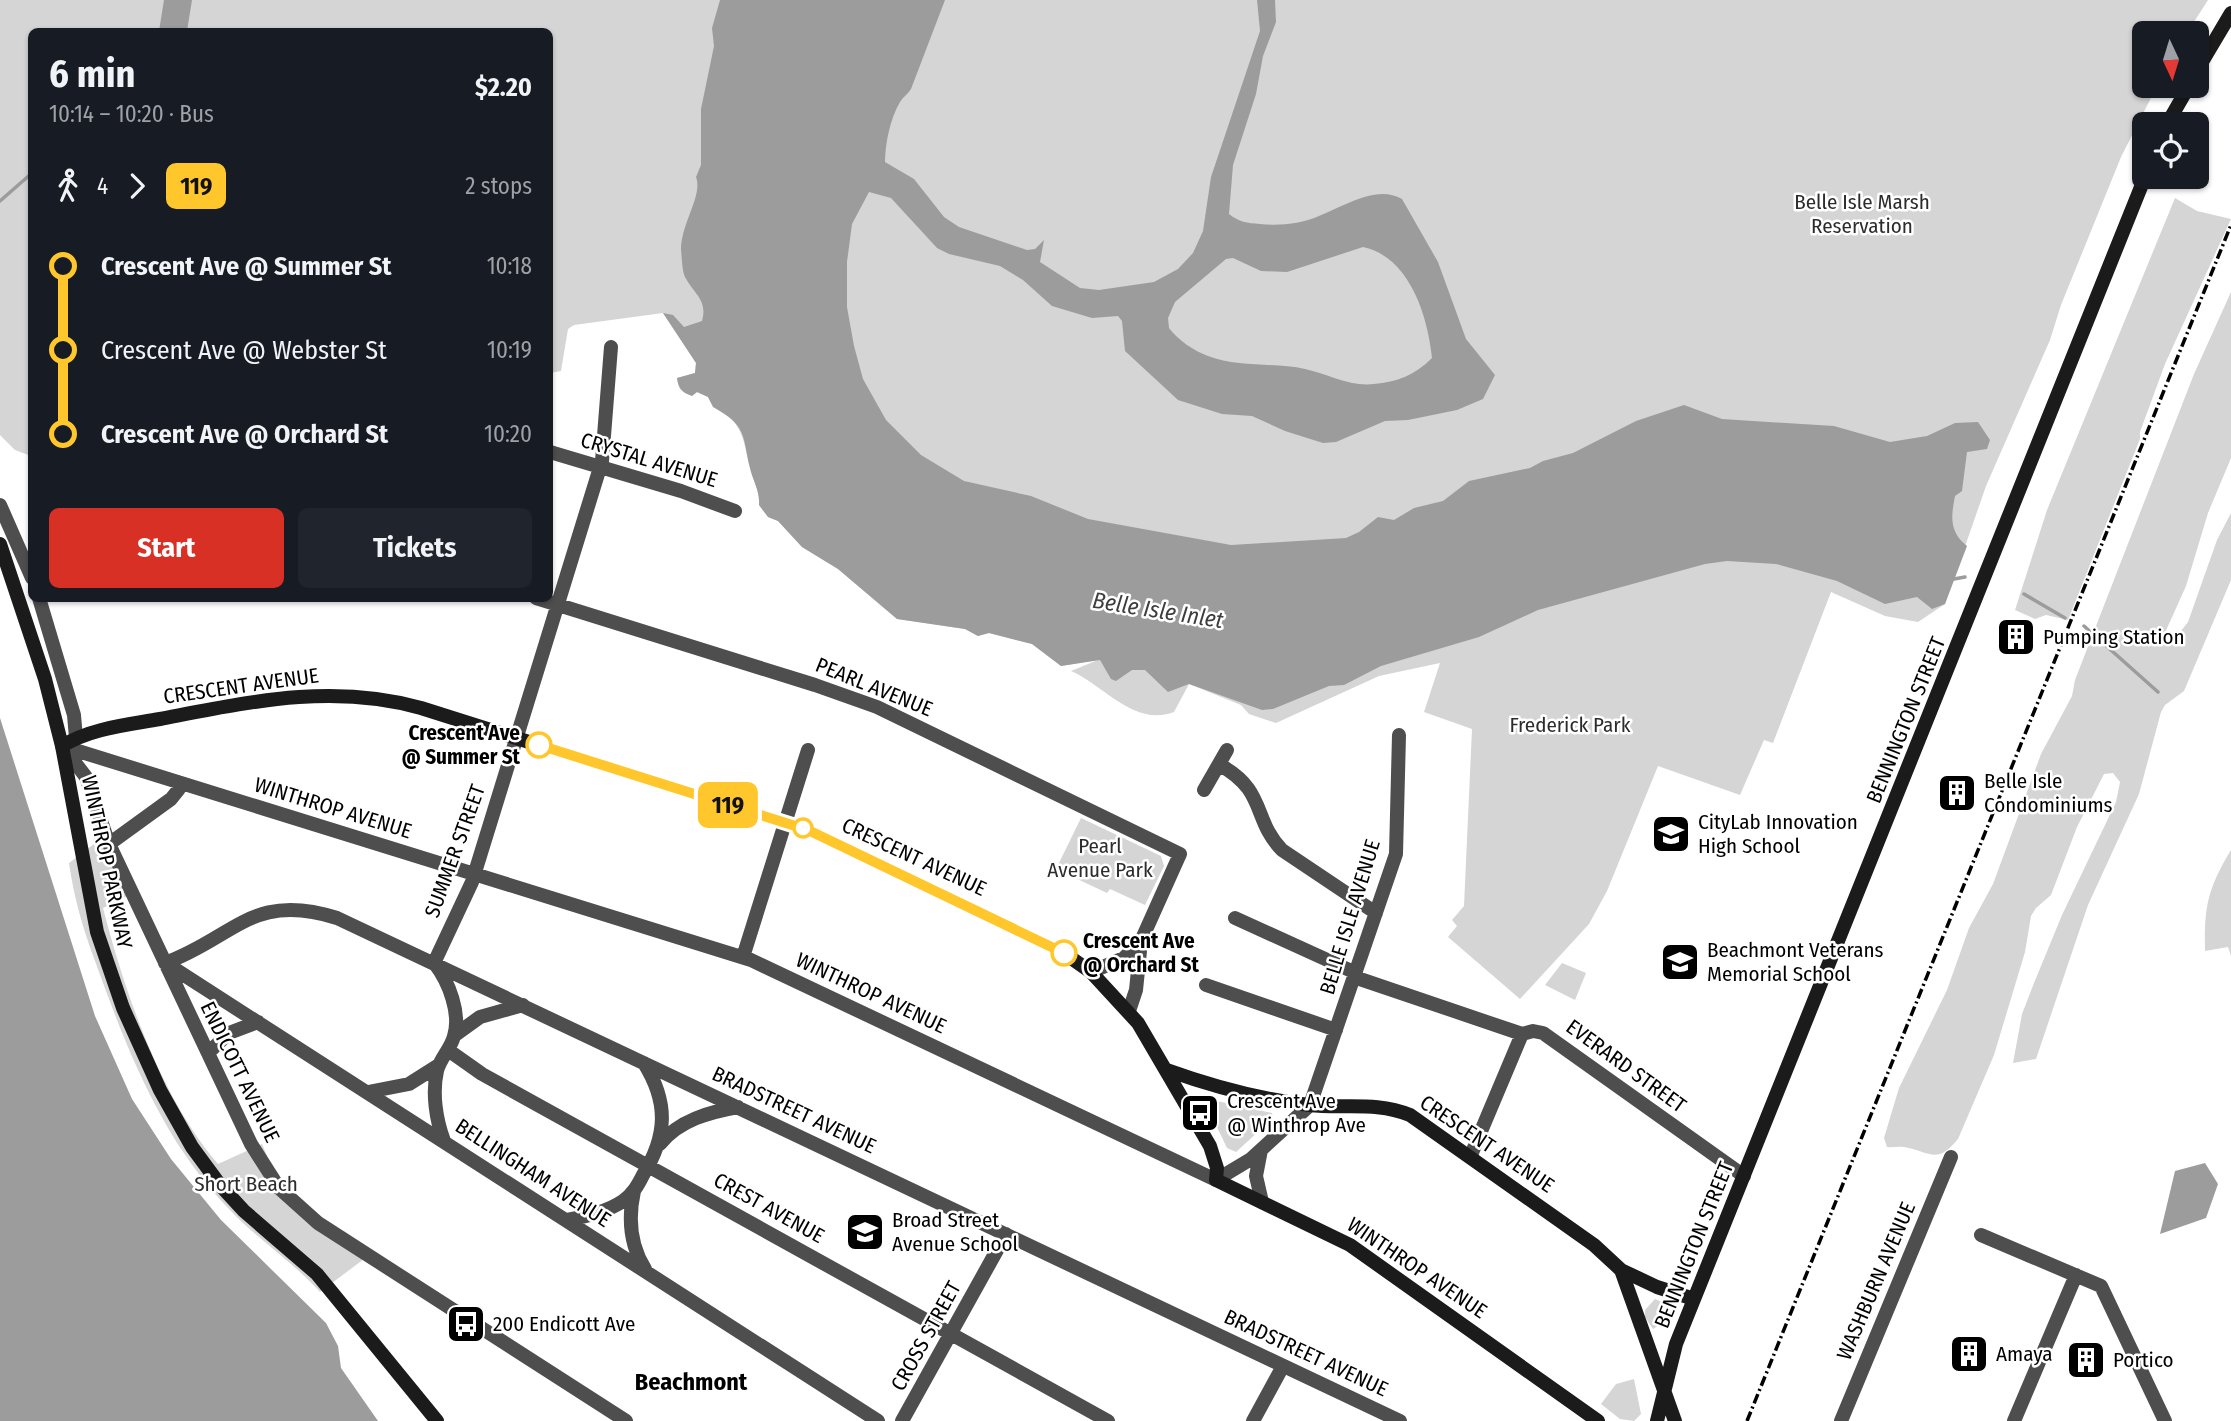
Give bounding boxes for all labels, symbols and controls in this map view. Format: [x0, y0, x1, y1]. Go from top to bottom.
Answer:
north arrow [2132, 21, 2208, 98]
map controls [2132, 21, 2209, 189]
text: 6 min [49, 51, 136, 97]
text: $2.20 [475, 72, 532, 103]
text: 10:14 – 10:20 · Bus [49, 100, 214, 128]
button: locate [2132, 112, 2209, 189]
icon: walk [49, 167, 87, 205]
icon: forward [118, 167, 156, 205]
text: 4 [97, 172, 108, 200]
text: 119 [180, 172, 212, 200]
text: 2 stops [465, 172, 532, 200]
park label: Belle Isle Marsh Reservation [1794, 189, 1930, 239]
text: Crescent Ave @ Summer St [101, 251, 391, 282]
text: 10:18 [487, 252, 532, 280]
text: Crescent Ave @ Webster St [101, 335, 387, 366]
text: 10:19 [487, 336, 532, 364]
text: Crescent Ave @ Orchard St [101, 419, 388, 450]
text: 10:20 [484, 420, 532, 448]
street label: CRYSTAL AVENUE [577, 427, 721, 493]
button: Start [49, 508, 284, 588]
button: Tickets [298, 508, 532, 588]
water label: Belle Isle Inlet [1091, 586, 1226, 634]
building icon: Pumping Station [1995, 616, 2037, 658]
place label: Pumping Station [2043, 624, 2185, 650]
street label: BENNINGTON STREET [1861, 633, 1951, 807]
street label: PEARL AVENUE [812, 652, 936, 722]
street label: CRESCENT AVENUE [162, 662, 320, 710]
park label: Frederick Park [1510, 712, 1631, 738]
place label: Crescent Ave @ Summer St [401, 720, 521, 770]
marker: Crescent Ave @ Summer St [526, 732, 552, 758]
place label: Belle Isle Condominiums [1984, 768, 2113, 818]
street label: WINTHROP AVENUE [251, 772, 415, 844]
building icon: Belle Isle Condominiums [1936, 772, 1978, 814]
street label: WINTHROP PARKWAY [76, 773, 138, 951]
street label: SUMMER STREET [419, 781, 491, 921]
line badge: 119 [688, 782, 768, 828]
text: 119 [712, 791, 744, 819]
place label: CityLab Innovation High School [1698, 809, 1858, 859]
street label: CRESCENT AVENUE [838, 812, 990, 902]
school or university icon: CityLab Innovation High School [1650, 813, 1692, 855]
unlabelled marker [793, 818, 813, 838]
park label: Pearl Avenue Park [1047, 833, 1153, 883]
street label: BELLE ISLE AVENUE [1314, 836, 1386, 998]
place label: Crescent Ave @ Orchard St [1083, 928, 1200, 978]
place label: Beachmont Veterans Memorial School [1707, 937, 1884, 987]
marker: Crescent Ave @ Orchard St [1051, 940, 1077, 966]
school or university icon: Beachmont Veterans Memorial School [1659, 941, 1701, 983]
street label: WINTHROP AVENUE [792, 947, 951, 1039]
street label: ENDICOTT AVENUE [195, 997, 285, 1147]
street label: EVERARD STREET [1561, 1014, 1691, 1118]
street label: BRADSTREET AVENUE [708, 1061, 880, 1159]
place label: Crescent Ave @ Winthrop Ave [1227, 1088, 1366, 1138]
street label: CRESCENT AVENUE [1415, 1090, 1559, 1199]
bus stop icon: Crescent Ave @ Winthrop Ave [1179, 1092, 1221, 1134]
street label: BELLINGHAM AVENUE [450, 1113, 616, 1233]
street label: BENNINGTON STREET [1649, 1158, 1739, 1332]
street label: CREST AVENUE [709, 1167, 829, 1249]
park label: Short Beach [194, 1171, 298, 1197]
street label: WASHBURN AVENUE [1831, 1198, 1921, 1364]
place label: Broad Street Avenue School [892, 1207, 1019, 1257]
school or university icon: Broad Street Avenue School [844, 1211, 886, 1253]
street label: WINTHROP AVENUE [1342, 1212, 1492, 1324]
street label: CROSS STREET [885, 1276, 967, 1395]
bus stop icon: 200 Endicott Ave [445, 1303, 487, 1345]
street label: BRADSTREET AVENUE [1220, 1304, 1392, 1402]
place label: 200 Endicott Ave [493, 1311, 635, 1337]
building icon: Amaya [1948, 1333, 1990, 1375]
building icon: Portico [2065, 1339, 2107, 1381]
place label: Amaya [1996, 1341, 2053, 1367]
place label: Portico [2113, 1347, 2174, 1373]
district label: Beachmont [635, 1368, 748, 1396]

